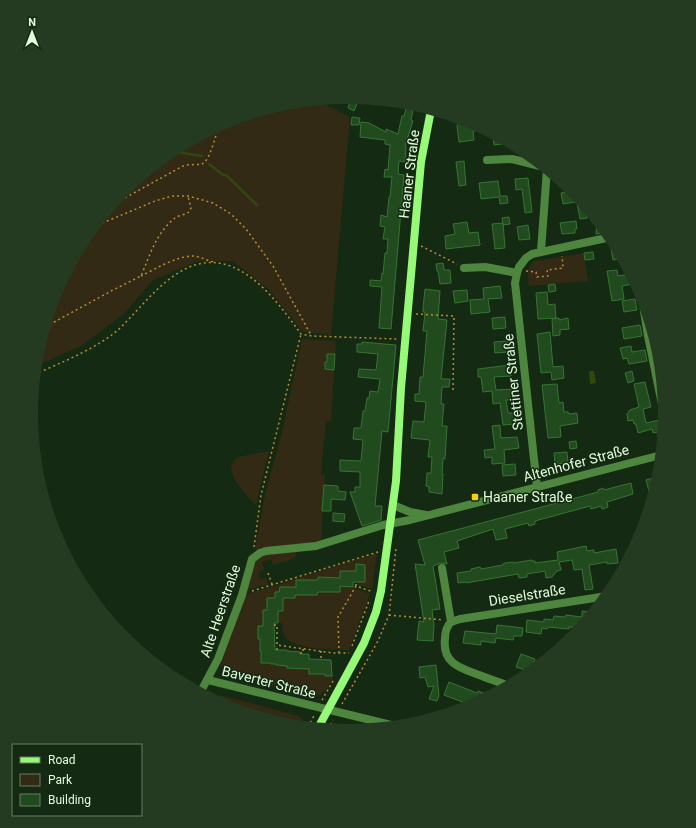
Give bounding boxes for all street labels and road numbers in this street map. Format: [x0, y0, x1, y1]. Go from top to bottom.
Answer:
street label: Haaner Straße [396, 129, 422, 219]
street label: Stettiner Straße [500, 333, 526, 431]
street label: Altenhofer Straße [521, 441, 631, 485]
street label: Alte Heerstraße [197, 562, 243, 660]
street label: Dieselstraße [487, 581, 567, 609]
street label: Baverter Straße [220, 663, 318, 701]

